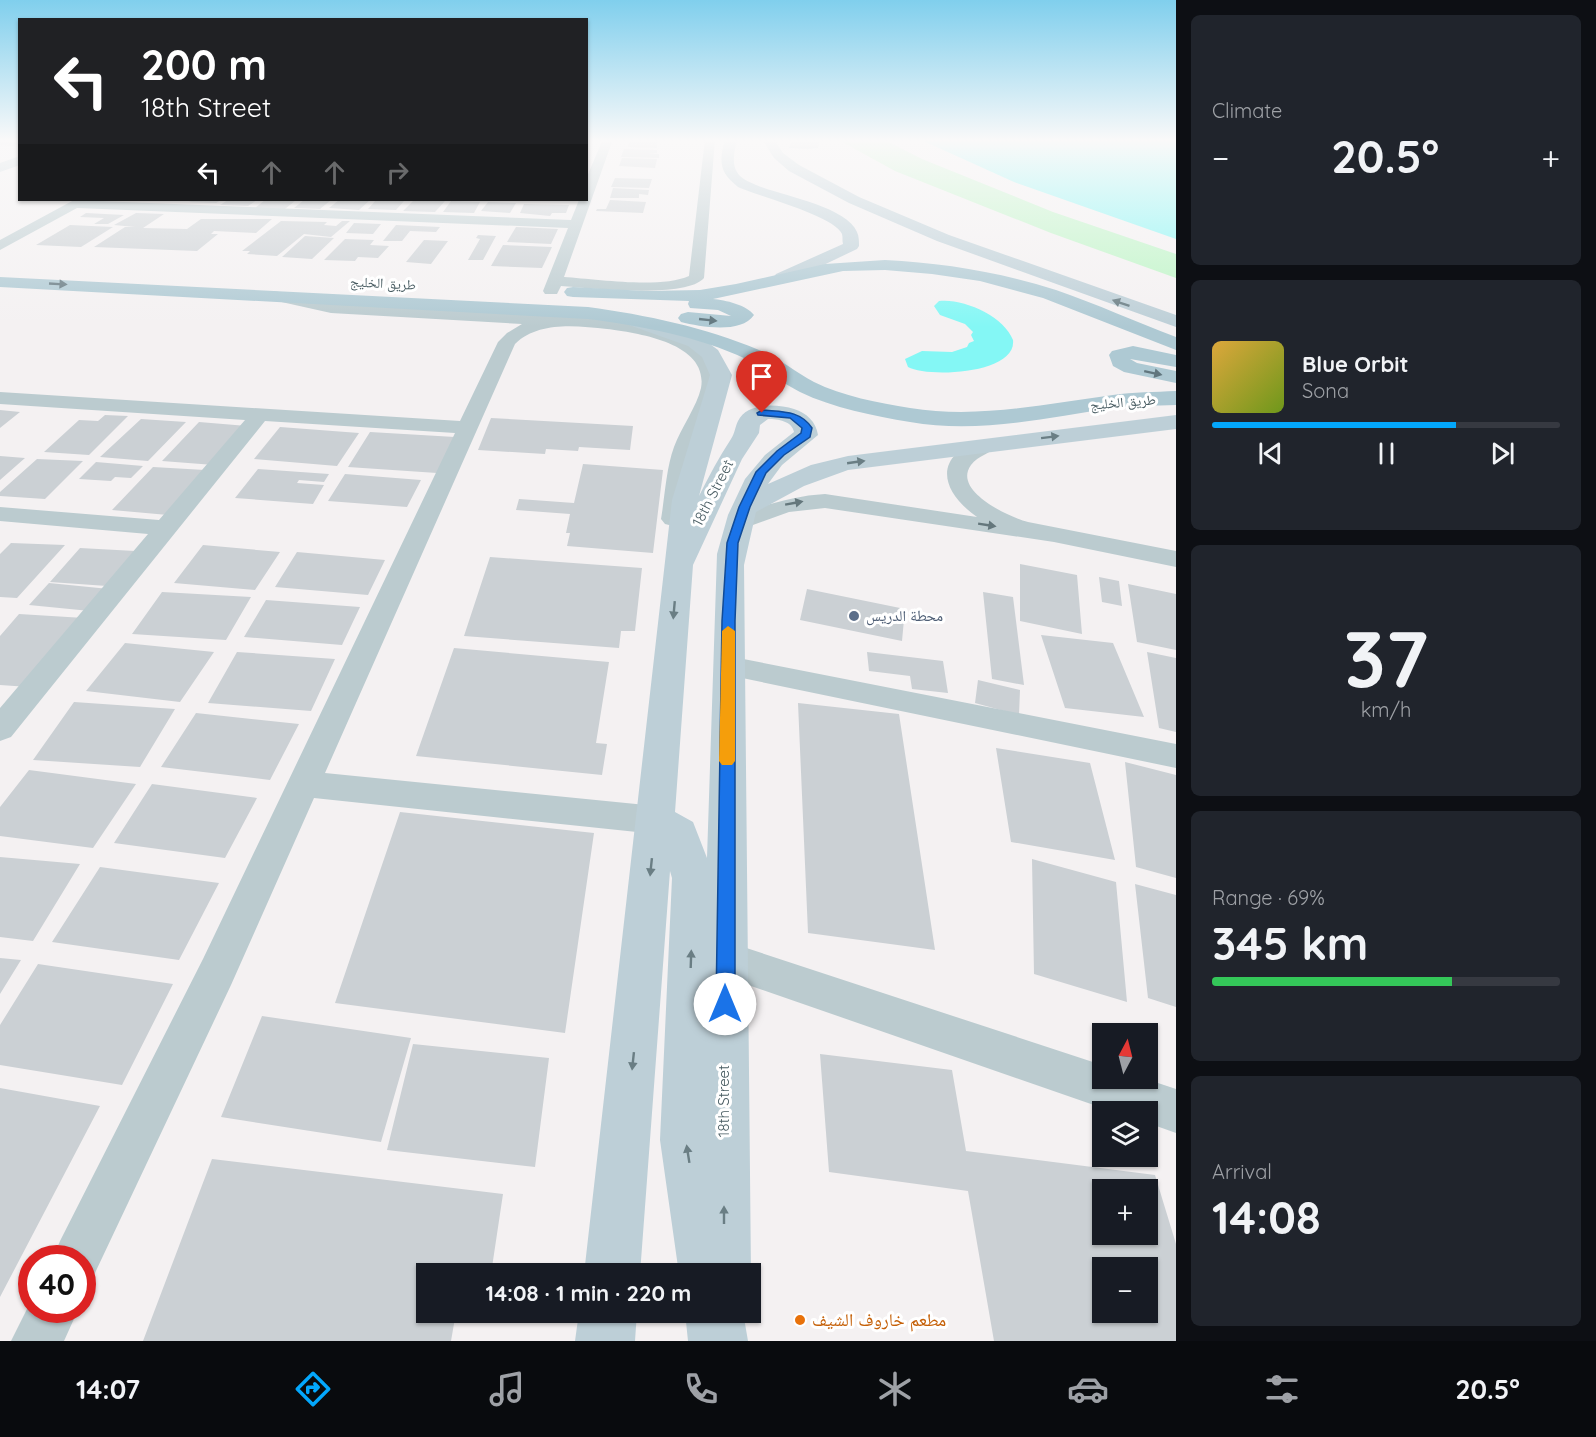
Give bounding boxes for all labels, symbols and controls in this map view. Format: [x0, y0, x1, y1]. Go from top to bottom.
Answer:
text: 200 m [141, 38, 267, 91]
icon: left [42, 42, 120, 120]
text: 18th Street [141, 90, 271, 124]
text: Climate [1212, 98, 1282, 123]
text: 20.5° [1331, 128, 1439, 184]
text: − [1212, 137, 1229, 178]
text: + [1541, 137, 1560, 178]
icon: left [192, 156, 225, 189]
icon: ahead [255, 156, 288, 189]
icon: ahead [318, 156, 351, 189]
icon: right [381, 156, 414, 189]
street label: طريق الخليج [350, 272, 416, 295]
one-way arrow [49, 280, 68, 289]
one-way arrow [1111, 297, 1129, 307]
one-way arrow [699, 316, 718, 325]
text: Blue Orbit [1302, 350, 1408, 378]
pin [736, 351, 787, 413]
icon: arrive [745, 360, 778, 393]
one-way arrow [1144, 369, 1163, 378]
text: Sona [1302, 378, 1349, 403]
street label: طريق الخليج [1089, 390, 1157, 415]
one-way arrow [1040, 432, 1059, 442]
icon: previous [1254, 437, 1287, 470]
icon: pause [1370, 437, 1403, 470]
icon: next [1486, 437, 1519, 470]
street label: 18th Street [688, 456, 737, 529]
one-way arrow [847, 458, 866, 467]
one-way arrow [784, 499, 803, 508]
one-way arrow [977, 520, 996, 529]
one-way arrow [669, 601, 679, 620]
place label: محطة الدريس [866, 606, 943, 626]
marker: محطة الدريس [847, 609, 861, 623]
text: 37 [1344, 609, 1428, 707]
text: km/h [1361, 697, 1411, 722]
one-way arrow [647, 858, 656, 877]
text: Range · 69% [1212, 885, 1325, 910]
text: 345 km [1212, 915, 1368, 971]
one-way arrow [686, 949, 696, 968]
position arrow [693, 972, 757, 1036]
north arrow [1092, 1023, 1158, 1089]
map controls [1092, 1023, 1158, 1323]
one-way arrow [628, 1052, 638, 1071]
street label: 18th Street [714, 1065, 733, 1137]
button: layers [1092, 1101, 1158, 1167]
one-way arrow [683, 1144, 692, 1163]
text: Arrival [1212, 1159, 1272, 1184]
button: + [1092, 1179, 1158, 1245]
text: 14:08 [1212, 1189, 1321, 1245]
one-way arrow [719, 1206, 729, 1225]
speed limit sign: 40 [18, 1245, 96, 1323]
button: − [1092, 1257, 1158, 1323]
text: 14:08 · 1 min · 220 m [486, 1279, 691, 1307]
place label: مطعم خاروف الشيف [812, 1308, 946, 1332]
marker: مطعم خاروف الشيف [793, 1313, 807, 1327]
icon: directions [292, 1368, 334, 1410]
icon: music [486, 1368, 528, 1410]
icon: phone [680, 1368, 722, 1410]
icon: climate [874, 1368, 916, 1410]
icon: car [1067, 1368, 1109, 1410]
icon: filters [1261, 1368, 1303, 1410]
text: 14:07 [76, 1372, 140, 1406]
text: 20.5° [1455, 1372, 1520, 1406]

